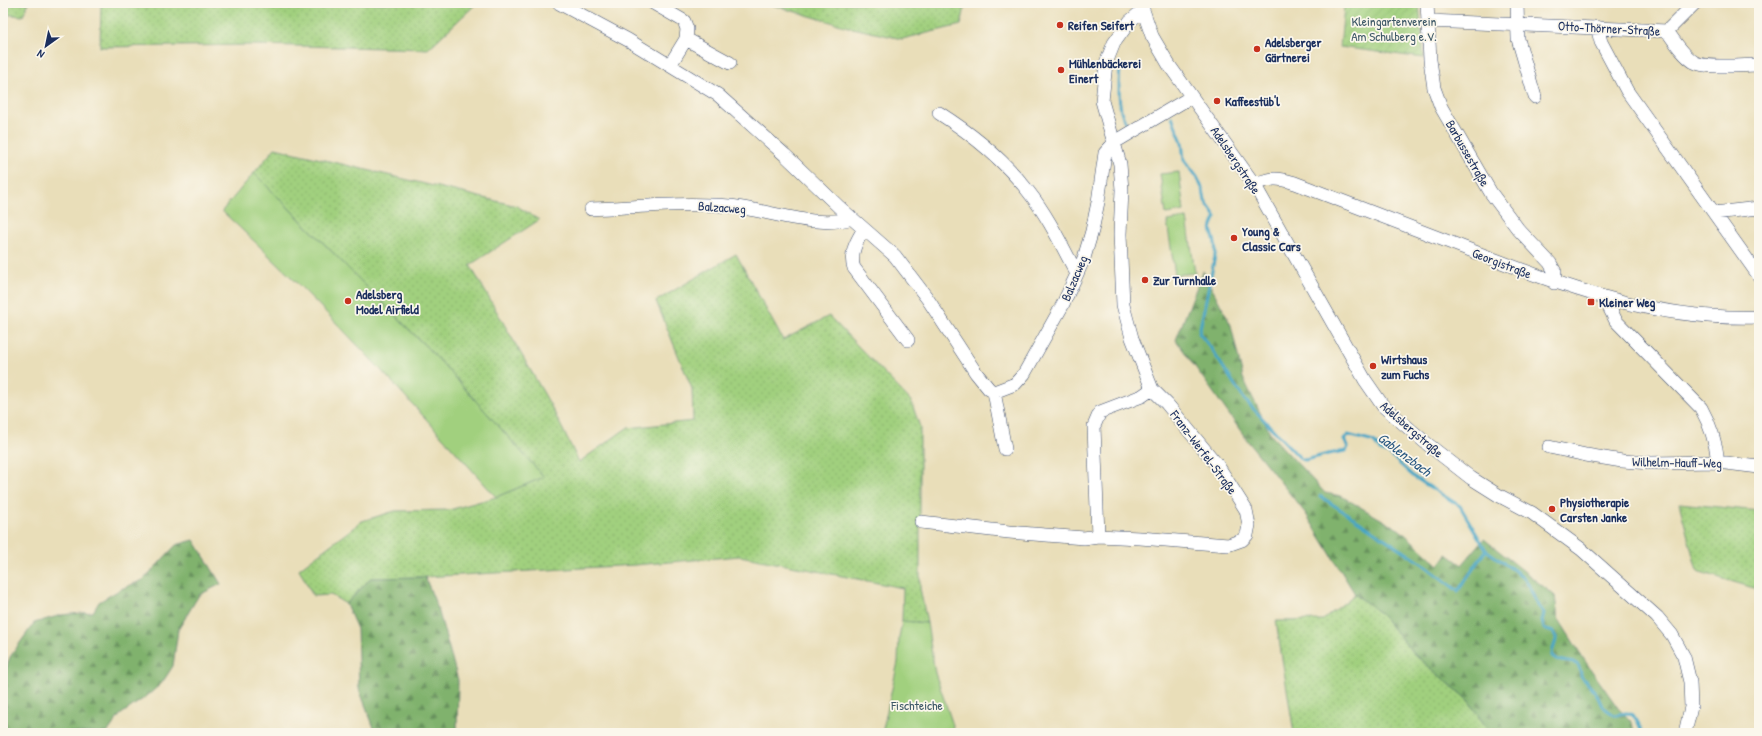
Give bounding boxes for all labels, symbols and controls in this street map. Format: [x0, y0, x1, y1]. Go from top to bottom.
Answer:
park label: Kleingartenverein Am Schulberg e.V. [1351, 12, 1437, 45]
place label: Reifen Seifert [1068, 16, 1135, 34]
street label: Otto-Thörner-Straße [1557, 16, 1661, 40]
marker: Reifen Seifert [1055, 20, 1065, 30]
north arrow [26, 26, 66, 66]
place label: Adelsberger Gärtnerei [1265, 33, 1323, 66]
marker: Adelsberger Gärtnerei [1252, 44, 1262, 54]
text: N [34, 47, 47, 62]
place label: Mühlenbäckerei Einert [1069, 54, 1141, 87]
marker: Mühlenbäckerei Einert [1056, 65, 1066, 75]
place label: Kaffeestüb'l [1225, 92, 1280, 110]
marker: Kaffeestüb'l [1212, 96, 1222, 106]
street label: Barbussestraße [1442, 116, 1494, 190]
street label: Adelsbergstraße [1207, 123, 1265, 197]
street label: Balzacweg [698, 196, 747, 218]
place label: Young & Classic Cars [1242, 222, 1301, 255]
marker: Young & Classic Cars [1229, 233, 1239, 243]
street label: Georgistraße [1470, 243, 1534, 283]
street label: Balzacweg [1056, 252, 1092, 304]
place label: Zur Turnhalle [1153, 271, 1217, 289]
marker: Zur Turnhalle [1140, 275, 1150, 285]
place label: Adelsberg Model Airfield [356, 285, 420, 318]
place label: Kleiner Weg [1599, 293, 1656, 312]
marker: Adelsberg Model Airfield [343, 296, 353, 306]
marker: Kleiner Weg [1586, 297, 1596, 307]
place label: Wirtshaus zum Fuchs [1381, 350, 1429, 383]
marker: Wirtshaus zum Fuchs [1368, 361, 1378, 371]
street label: Adelsbergstraße [1377, 397, 1447, 461]
street label: Franz-Werfel-Straße [1166, 405, 1242, 498]
water label: Gablenzbach [1374, 428, 1436, 481]
street label: Wilhelm-Hauff-Weg [1632, 452, 1722, 472]
place label: Physiotherapie Carsten Janke [1560, 493, 1630, 526]
marker: Physiotherapie Carsten Janke [1547, 504, 1557, 514]
park label: Fischteiche [890, 696, 943, 714]

